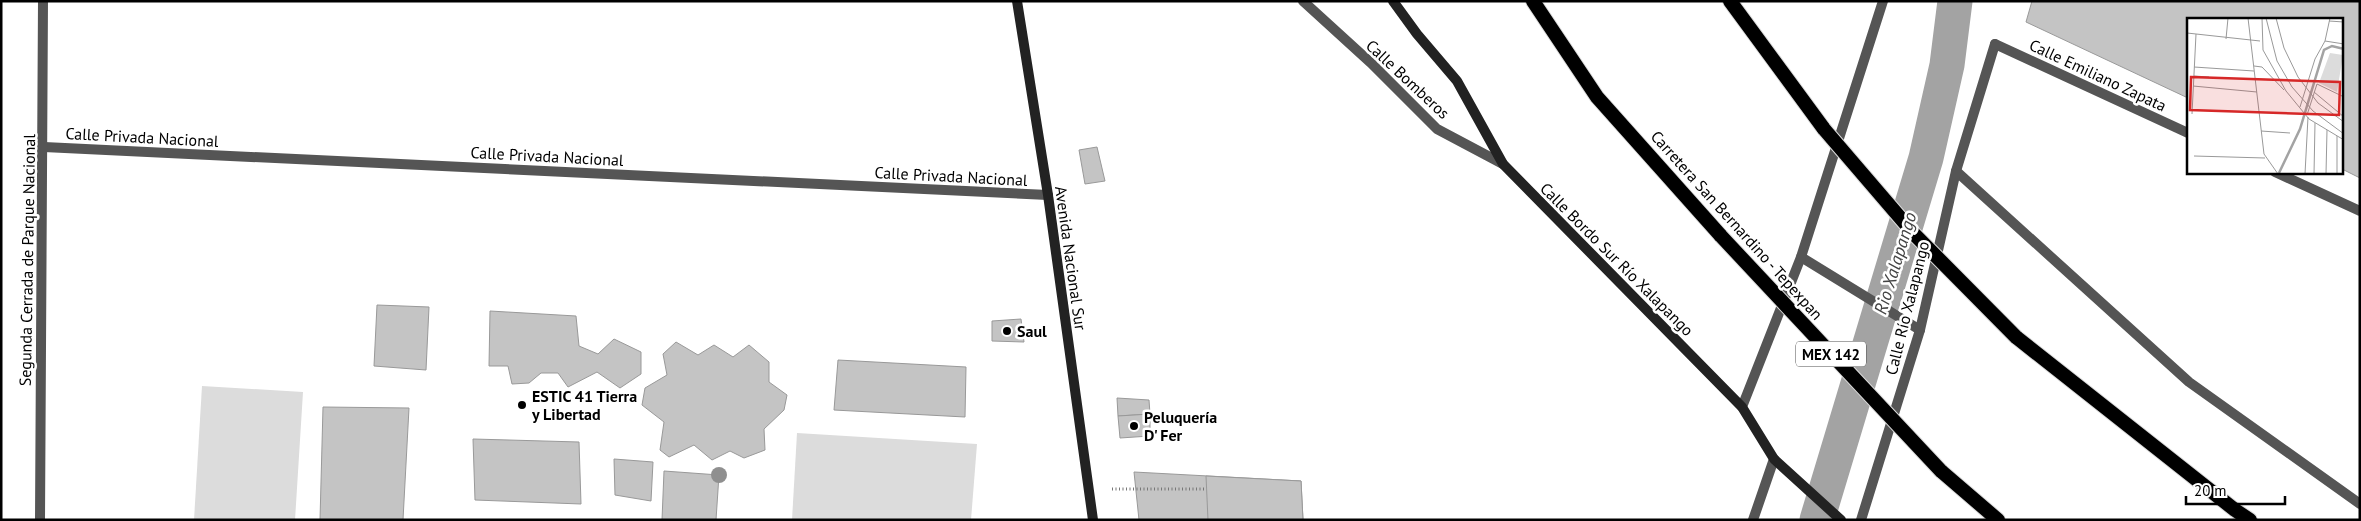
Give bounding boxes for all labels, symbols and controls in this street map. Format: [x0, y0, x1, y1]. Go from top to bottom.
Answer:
inset map [2187, 18, 2344, 174]
street label: Calle Emiliano Zapata [2026, 34, 2170, 116]
street label: Calle Bomberos [1362, 35, 1454, 123]
street label: Calle Privada Nacional [65, 123, 219, 151]
street label: Carretera San Bernardino - Tepexpan [1647, 126, 1827, 324]
street label: Segunda Cerrada de Parque Nacional [15, 133, 39, 386]
street label: Calle Privada Nacional [470, 142, 624, 170]
street label: Calle Privada Nacional [874, 162, 1028, 190]
street label: Calle Bordo Sur Río Xalapango [1536, 178, 1698, 340]
street label: Avenida Nacional Sur [1051, 185, 1091, 332]
water label: Rio Xalapango [1869, 209, 1921, 317]
street label: Calle Río Xalapango [1881, 239, 1933, 377]
place label: Saul [1017, 321, 1047, 341]
marker: Saul [1001, 325, 1013, 337]
road number: MEX 142 [1796, 342, 1866, 366]
place label: ESTIC 41 Tierra y Libertad [531, 386, 637, 424]
marker: ESTIC 41 Tierra y Libertad [516, 399, 528, 411]
place label: Peluquería D' Fer [1144, 407, 1217, 445]
marker: Peluquería D' Fer [1128, 420, 1140, 432]
scale bar [2186, 474, 2285, 506]
text: 20 m [2194, 481, 2227, 500]

